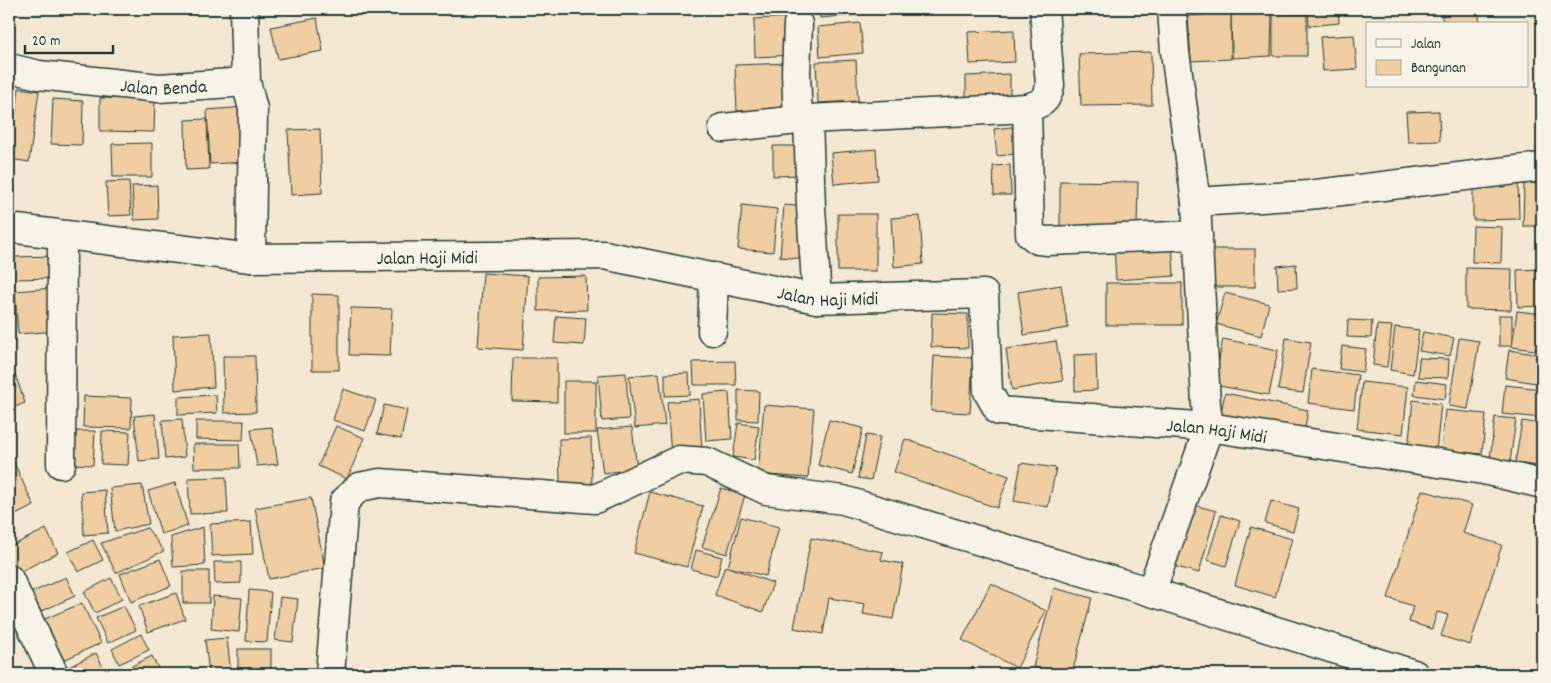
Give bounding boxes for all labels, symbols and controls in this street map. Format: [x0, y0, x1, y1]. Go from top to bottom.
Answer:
scale bar [25, 22, 112, 54]
legend [1366, 22, 1528, 88]
text: 20 m [32, 31, 60, 53]
text: Jalan [1411, 34, 1441, 56]
text: Bangunan [1411, 58, 1466, 80]
street label: Jalan Benda [119, 74, 209, 105]
street label: Jalan Haji Midi [377, 246, 478, 274]
street label: Jalan Haji Midi [775, 281, 879, 316]
street label: Jalan Haji Midi [1165, 414, 1269, 453]

